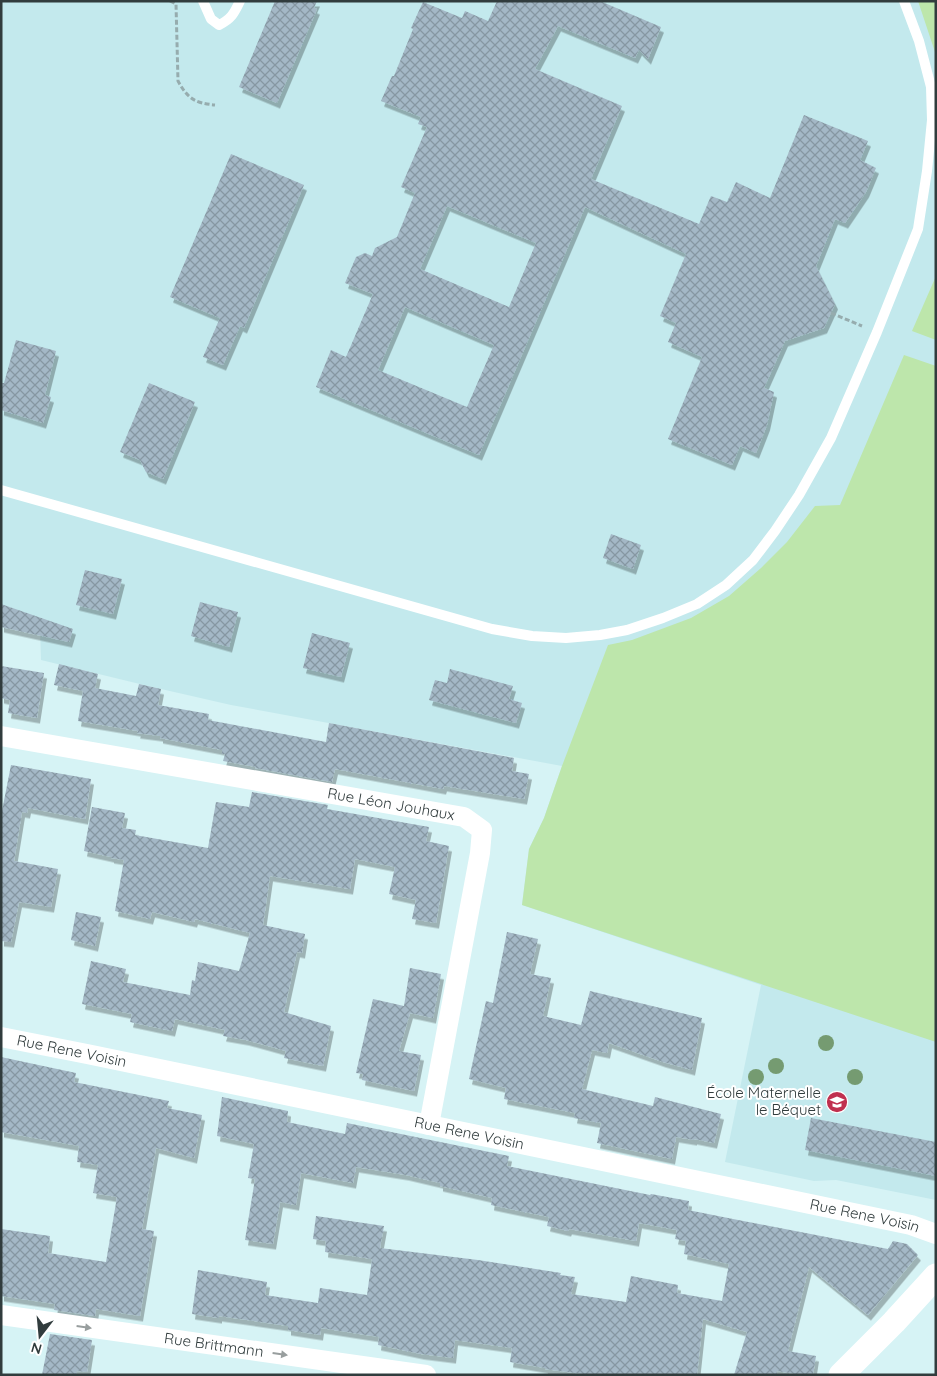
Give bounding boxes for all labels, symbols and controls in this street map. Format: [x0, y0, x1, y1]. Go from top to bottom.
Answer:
street label: Rue Léon Jouhaux [326, 783, 456, 824]
street label: Rue Rene Voisin [15, 1030, 128, 1071]
place label: École Maternelle le Béquet [707, 1083, 821, 1119]
school or university icon: École Maternelle le Béquet [825, 1090, 849, 1114]
street label: Rue Rene Voisin [413, 1112, 526, 1153]
street label: Rue Rene Voisin [808, 1194, 922, 1236]
north arrow [15, 1311, 65, 1361]
one-way arrow [76, 1323, 92, 1331]
street label: Rue Brittmann [163, 1328, 265, 1361]
text: N [29, 1338, 44, 1359]
one-way arrow [272, 1350, 288, 1358]

